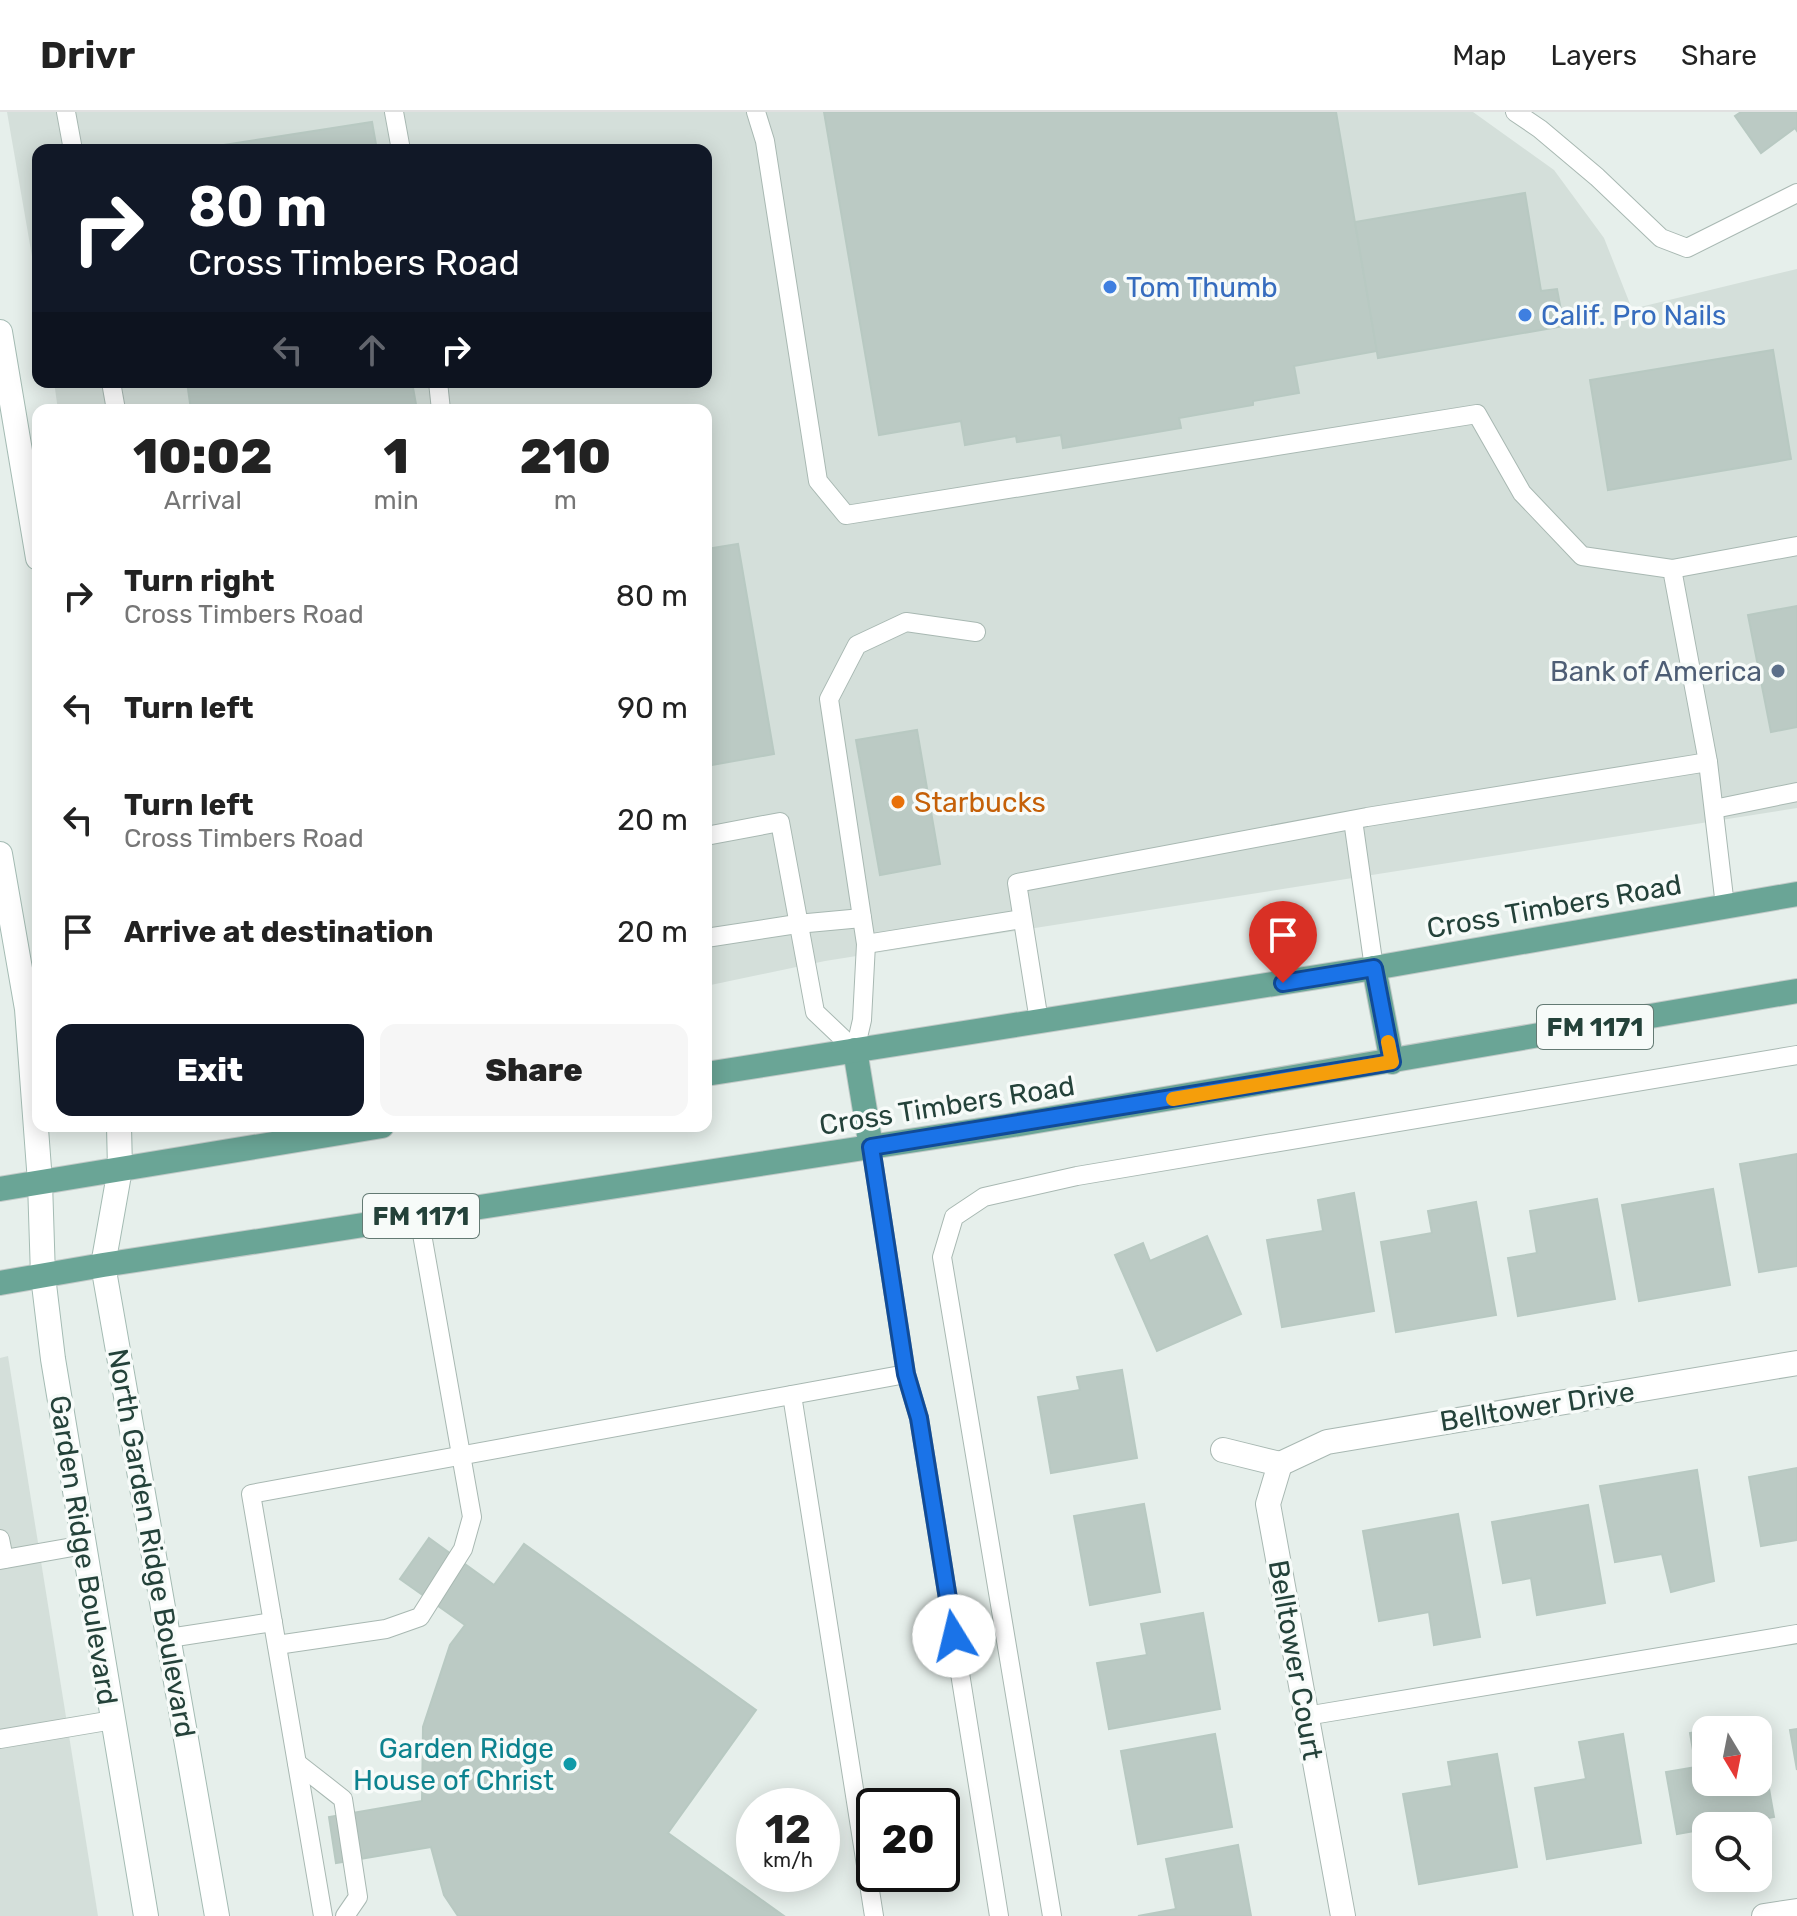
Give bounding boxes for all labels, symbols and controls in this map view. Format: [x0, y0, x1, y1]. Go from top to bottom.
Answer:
text: Drivr [40, 32, 135, 78]
text: Map [1452, 39, 1507, 72]
text: Layers [1551, 39, 1637, 72]
text: Share [1681, 39, 1757, 72]
text: 80 m [188, 174, 327, 240]
icon: right [56, 176, 160, 280]
text: Cross Timbers Road [188, 241, 520, 284]
place label: Tom Thumb [1126, 271, 1278, 304]
marker: Tom Thumb [1101, 278, 1119, 296]
place label: Calif. Pro Nails [1541, 299, 1726, 332]
marker: Calif. Pro Nails [1516, 306, 1534, 324]
icon: left [266, 328, 310, 372]
icon: ahead [350, 328, 394, 372]
icon: right [434, 328, 478, 372]
text: 10:02 [133, 428, 273, 485]
text: 1 [383, 428, 409, 485]
text: 210 [520, 428, 611, 485]
text: Arrival [164, 485, 242, 516]
text: min [374, 485, 419, 516]
text: m [554, 485, 577, 516]
text: Turn right [124, 563, 275, 599]
icon: right [56, 574, 100, 618]
text: 80 m [616, 578, 688, 614]
text: Cross Timbers Road [124, 599, 364, 630]
place label: Bank of America [1550, 655, 1762, 688]
marker: Bank of America [1769, 662, 1787, 680]
icon: left [56, 686, 100, 730]
text: Turn left [124, 690, 254, 726]
text: 90 m [617, 690, 688, 726]
place label: Starbucks [914, 786, 1046, 819]
text: Turn left [124, 787, 254, 823]
marker: Starbucks [889, 793, 907, 811]
icon: left [56, 798, 100, 842]
text: 20 m [617, 802, 688, 838]
text: Cross Timbers Road [124, 823, 364, 854]
street label: Cross Timbers Road [1424, 868, 1684, 945]
pin [1249, 901, 1317, 983]
icon: arrive [56, 910, 100, 954]
icon: arrive [1261, 913, 1305, 957]
text: Arrive at destination [124, 914, 434, 950]
text: 20 m [617, 914, 688, 950]
road number: FM 1171 [1537, 1005, 1653, 1049]
button: Exit [56, 1024, 364, 1116]
button: Share [380, 1024, 688, 1116]
street label: Cross Timbers Road [817, 1069, 1077, 1142]
road number: FM 1171 [363, 1194, 479, 1238]
street label: North Garden Ridge Boulevard [101, 1346, 202, 1740]
street label: Belltower Drive [1437, 1375, 1637, 1438]
street label: Garden Ridge Boulevard [43, 1393, 124, 1707]
street label: Belltower Court [1262, 1558, 1329, 1763]
position arrow [912, 1594, 996, 1678]
north arrow [1692, 1716, 1772, 1796]
map controls [1692, 1716, 1772, 1892]
place label: Garden Ridge House of Christ [353, 1732, 554, 1797]
marker: Garden Ridge House of Christ [561, 1755, 579, 1773]
speed limit sign: 20 [856, 1788, 960, 1892]
text: 12 [765, 1806, 811, 1853]
button: search [1692, 1812, 1772, 1892]
text: km/h [763, 1848, 813, 1872]

